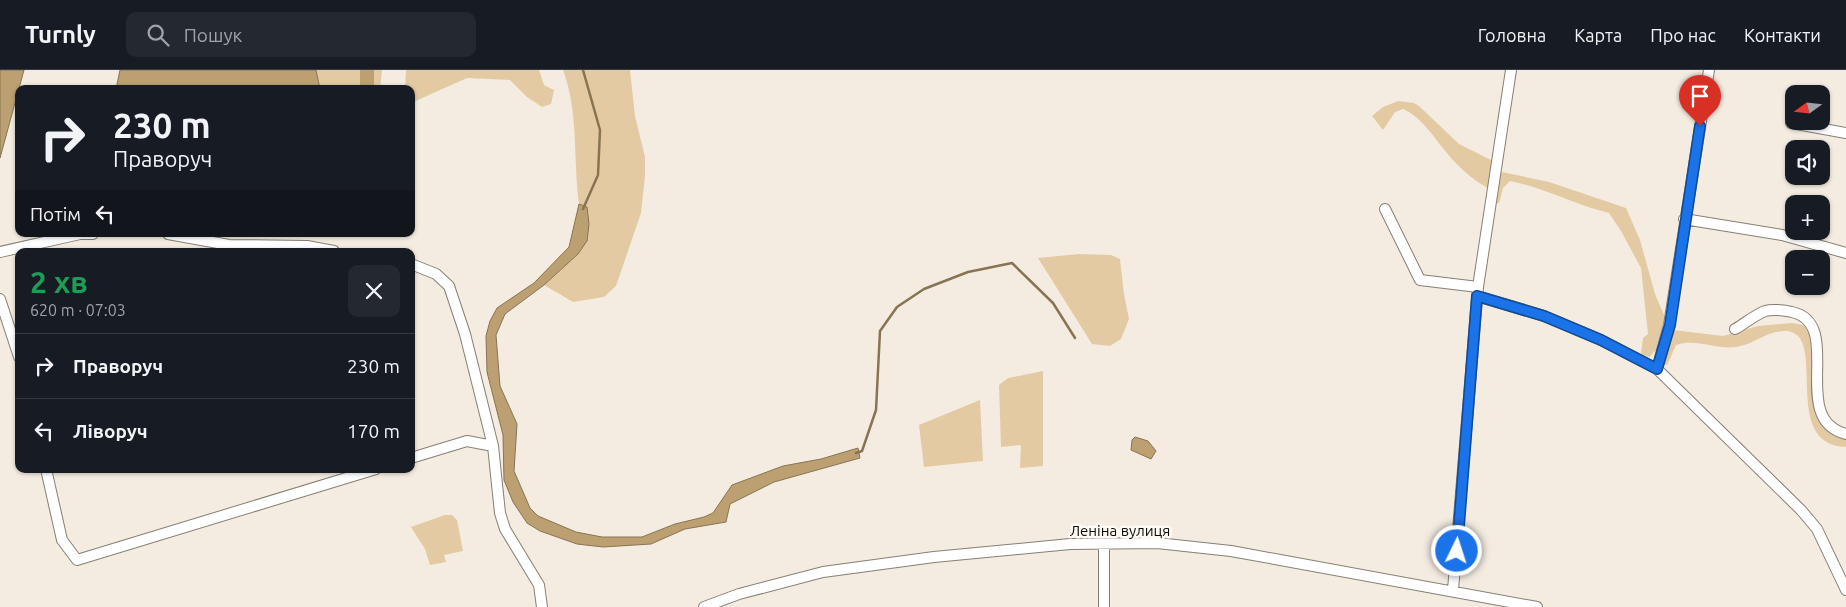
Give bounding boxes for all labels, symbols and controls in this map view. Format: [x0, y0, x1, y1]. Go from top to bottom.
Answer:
search box [126, 12, 476, 57]
text: Turnly [25, 21, 96, 48]
icon: search [144, 21, 172, 49]
text: Пошук [184, 24, 242, 46]
text: Головна [1478, 25, 1546, 45]
text: Карта [1574, 25, 1622, 45]
text: Про нас [1650, 25, 1716, 45]
text: Контакти [1744, 25, 1821, 45]
pin [1679, 75, 1721, 126]
icon: arrive [1686, 82, 1714, 110]
north arrow [1785, 85, 1830, 130]
map controls [1785, 85, 1830, 295]
icon: right [30, 105, 95, 170]
text: 230 m [113, 105, 211, 145]
button: sound [1785, 140, 1830, 185]
text: Праворуч [113, 146, 212, 171]
button: + [1785, 195, 1830, 240]
icon: left [91, 200, 119, 228]
text: Потім [30, 203, 81, 225]
button: − [1785, 250, 1830, 295]
text: 2 хв [30, 265, 88, 299]
button: close [348, 265, 400, 317]
text: 620 m · 07:03 [30, 301, 126, 319]
icon: right [30, 352, 58, 380]
text: Праворуч [73, 355, 163, 377]
text: 230 m [347, 355, 400, 377]
icon: left [30, 417, 58, 445]
text: Ліворуч [73, 420, 147, 442]
text: 170 m [347, 420, 400, 442]
street label: Леніна вулиця [1070, 522, 1170, 539]
position arrow [1430, 524, 1482, 576]

